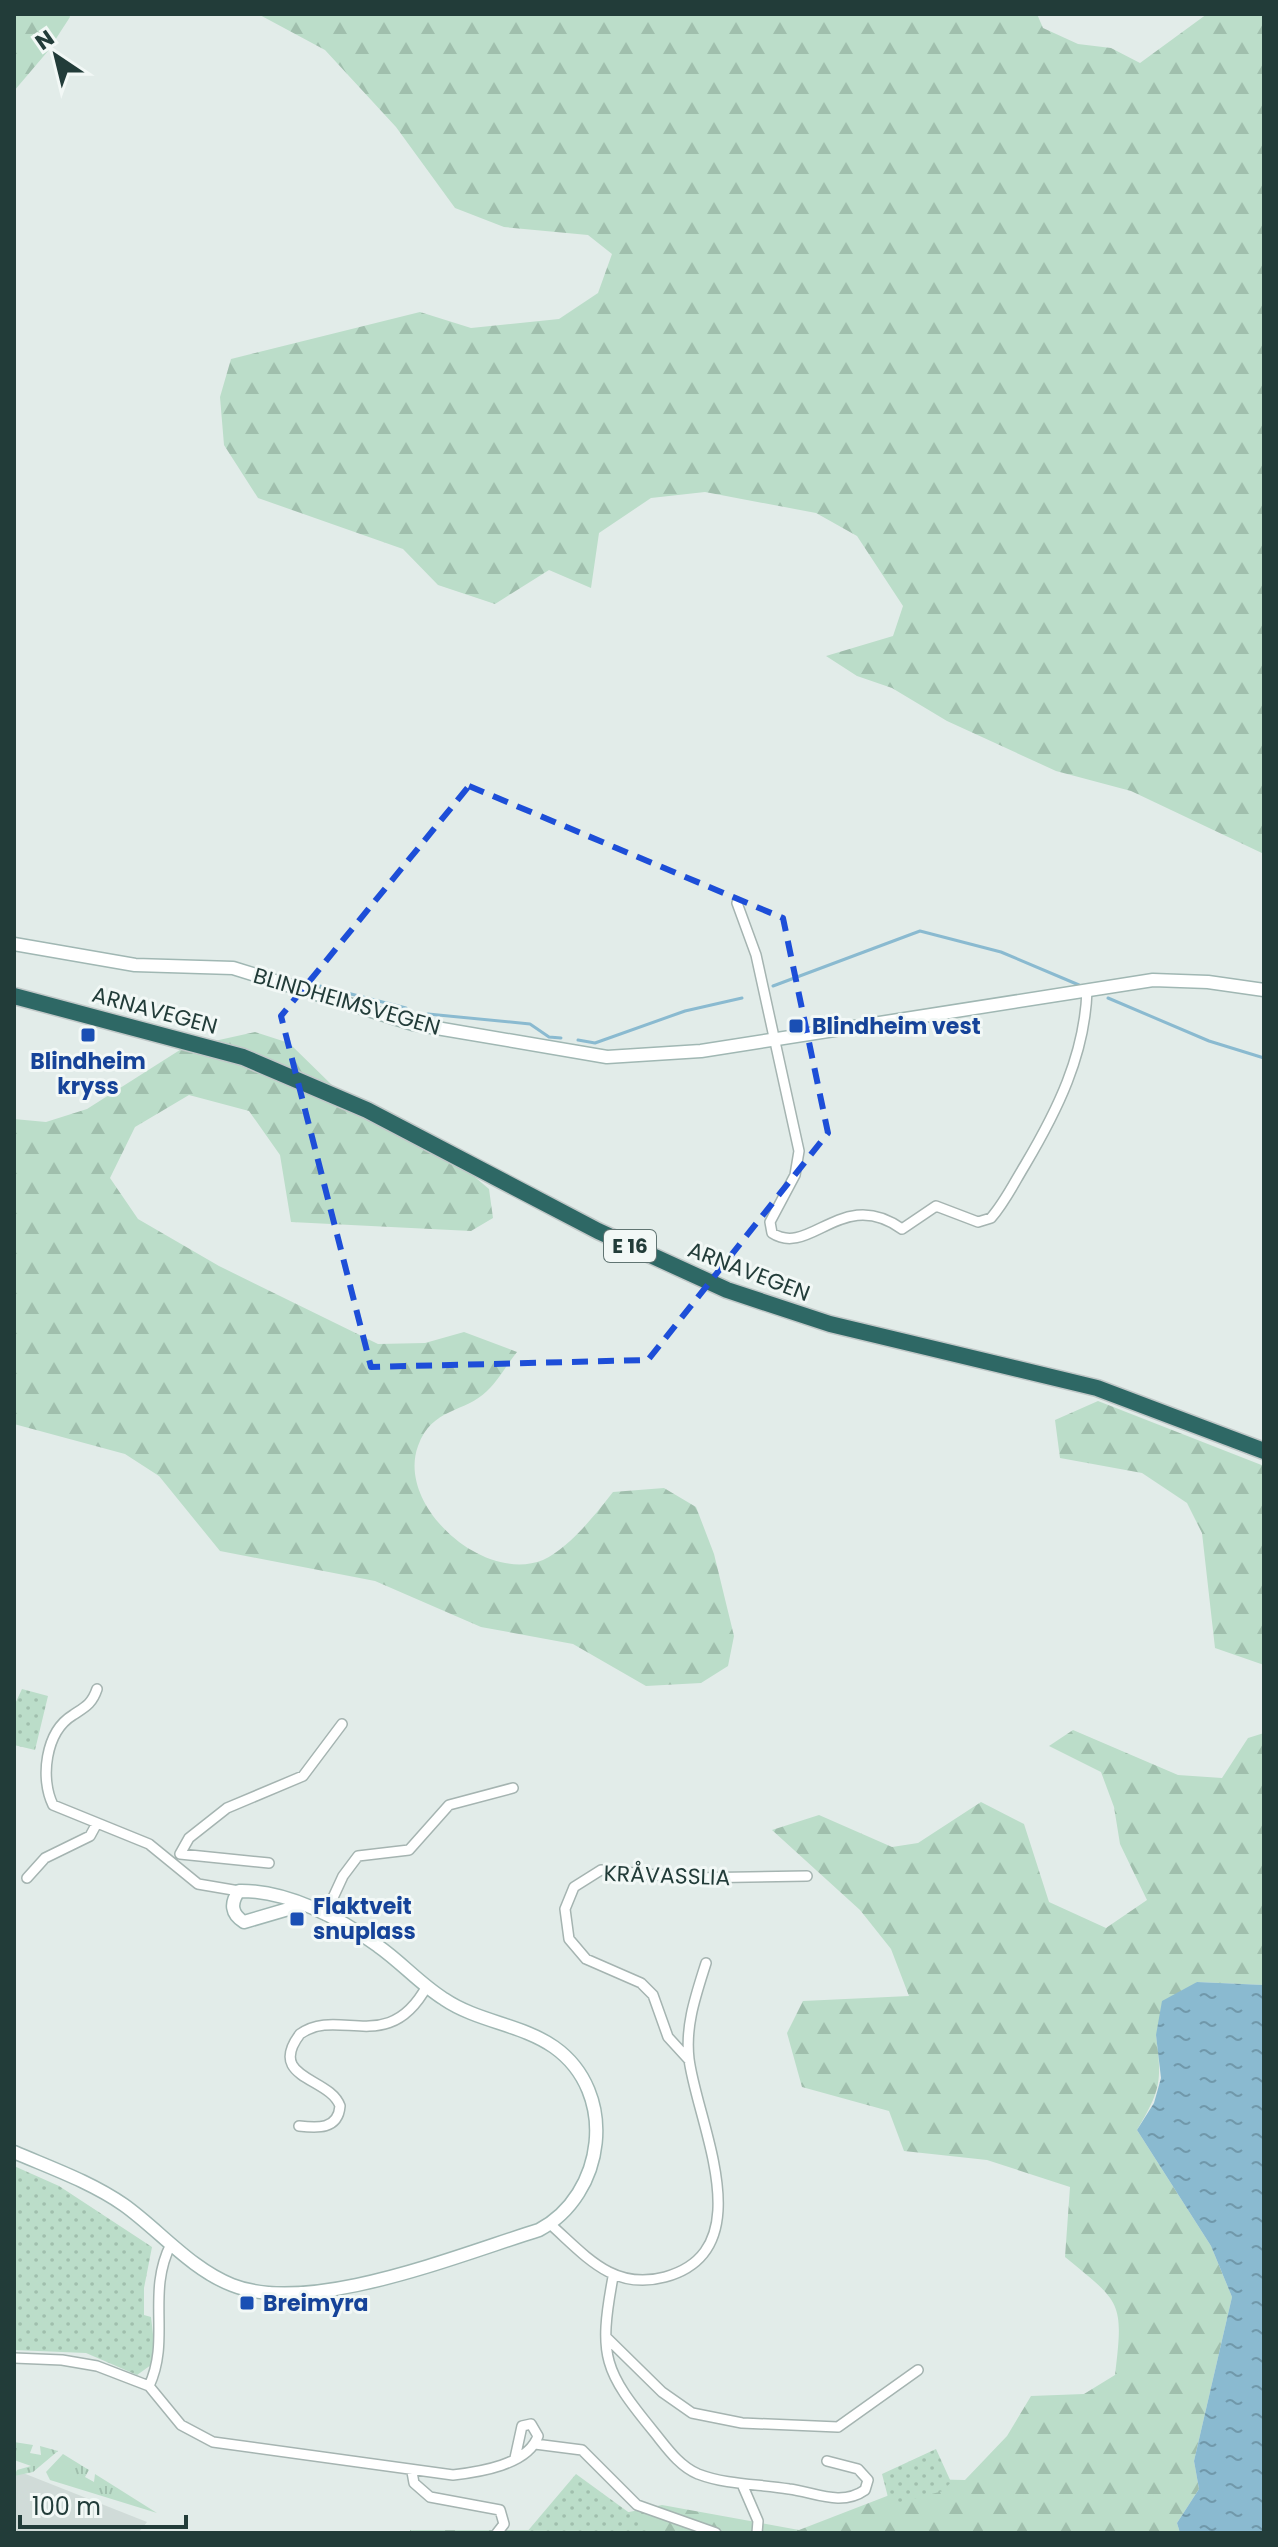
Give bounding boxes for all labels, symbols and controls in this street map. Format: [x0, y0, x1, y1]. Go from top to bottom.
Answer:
north arrow [16, 16, 96, 96]
text: N [29, 23, 60, 57]
street label: BLINDHEIMSVEGEN [250, 960, 444, 1043]
street label: ARNAVEGEN [89, 979, 221, 1042]
place label: Blindheim vest [812, 1011, 981, 1042]
marker: Blindheim vest [787, 1017, 805, 1035]
marker: Blindheim kryss [79, 1026, 97, 1044]
place label: Blindheim kryss [30, 1046, 146, 1102]
road number: E 16 [604, 1230, 656, 1262]
street label: ARNAVEGEN [683, 1234, 814, 1309]
street label: KRÅVASSLIA [603, 1858, 731, 1893]
place label: Flaktveit snuplass [313, 1891, 416, 1947]
marker: Flaktveit snuplass [288, 1910, 306, 1928]
place label: Breimyra [263, 2288, 369, 2319]
marker: Breimyra [238, 2294, 256, 2312]
scale bar [20, 2479, 186, 2529]
text: 100 m [32, 2490, 101, 2523]

